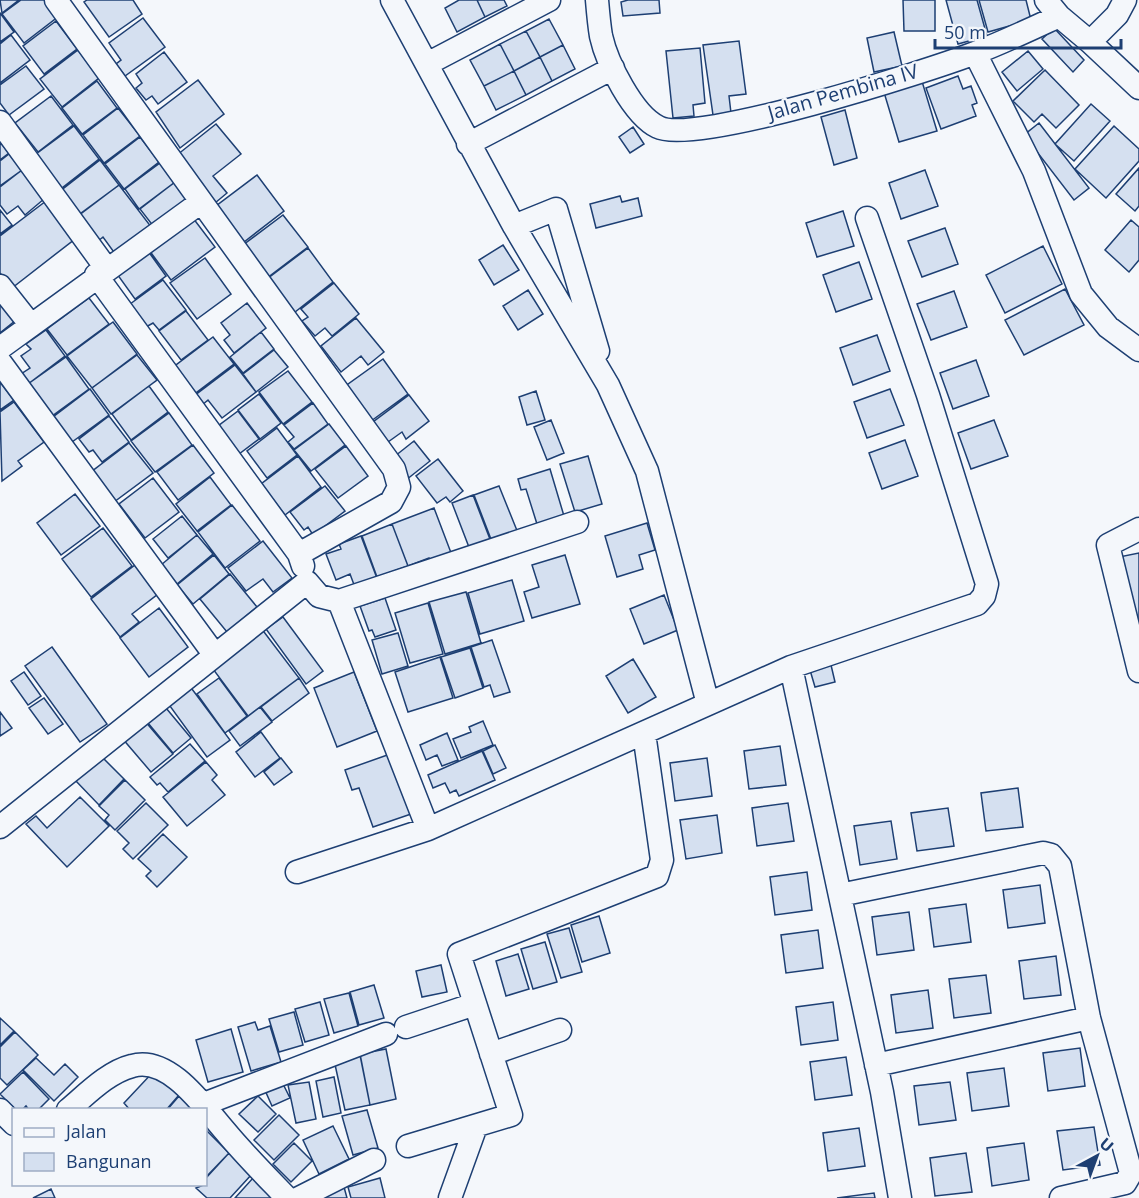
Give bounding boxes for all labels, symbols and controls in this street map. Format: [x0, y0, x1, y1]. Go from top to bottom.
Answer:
scale bar [935, 12, 1121, 50]
text: 50 m [944, 20, 986, 44]
street label: Jalan Pembina IV [763, 57, 921, 126]
legend [12, 1108, 207, 1186]
text: Jalan [64, 1119, 106, 1143]
north arrow [1067, 1126, 1127, 1186]
text: U [1095, 1132, 1119, 1157]
text: Bangunan [66, 1149, 152, 1173]

